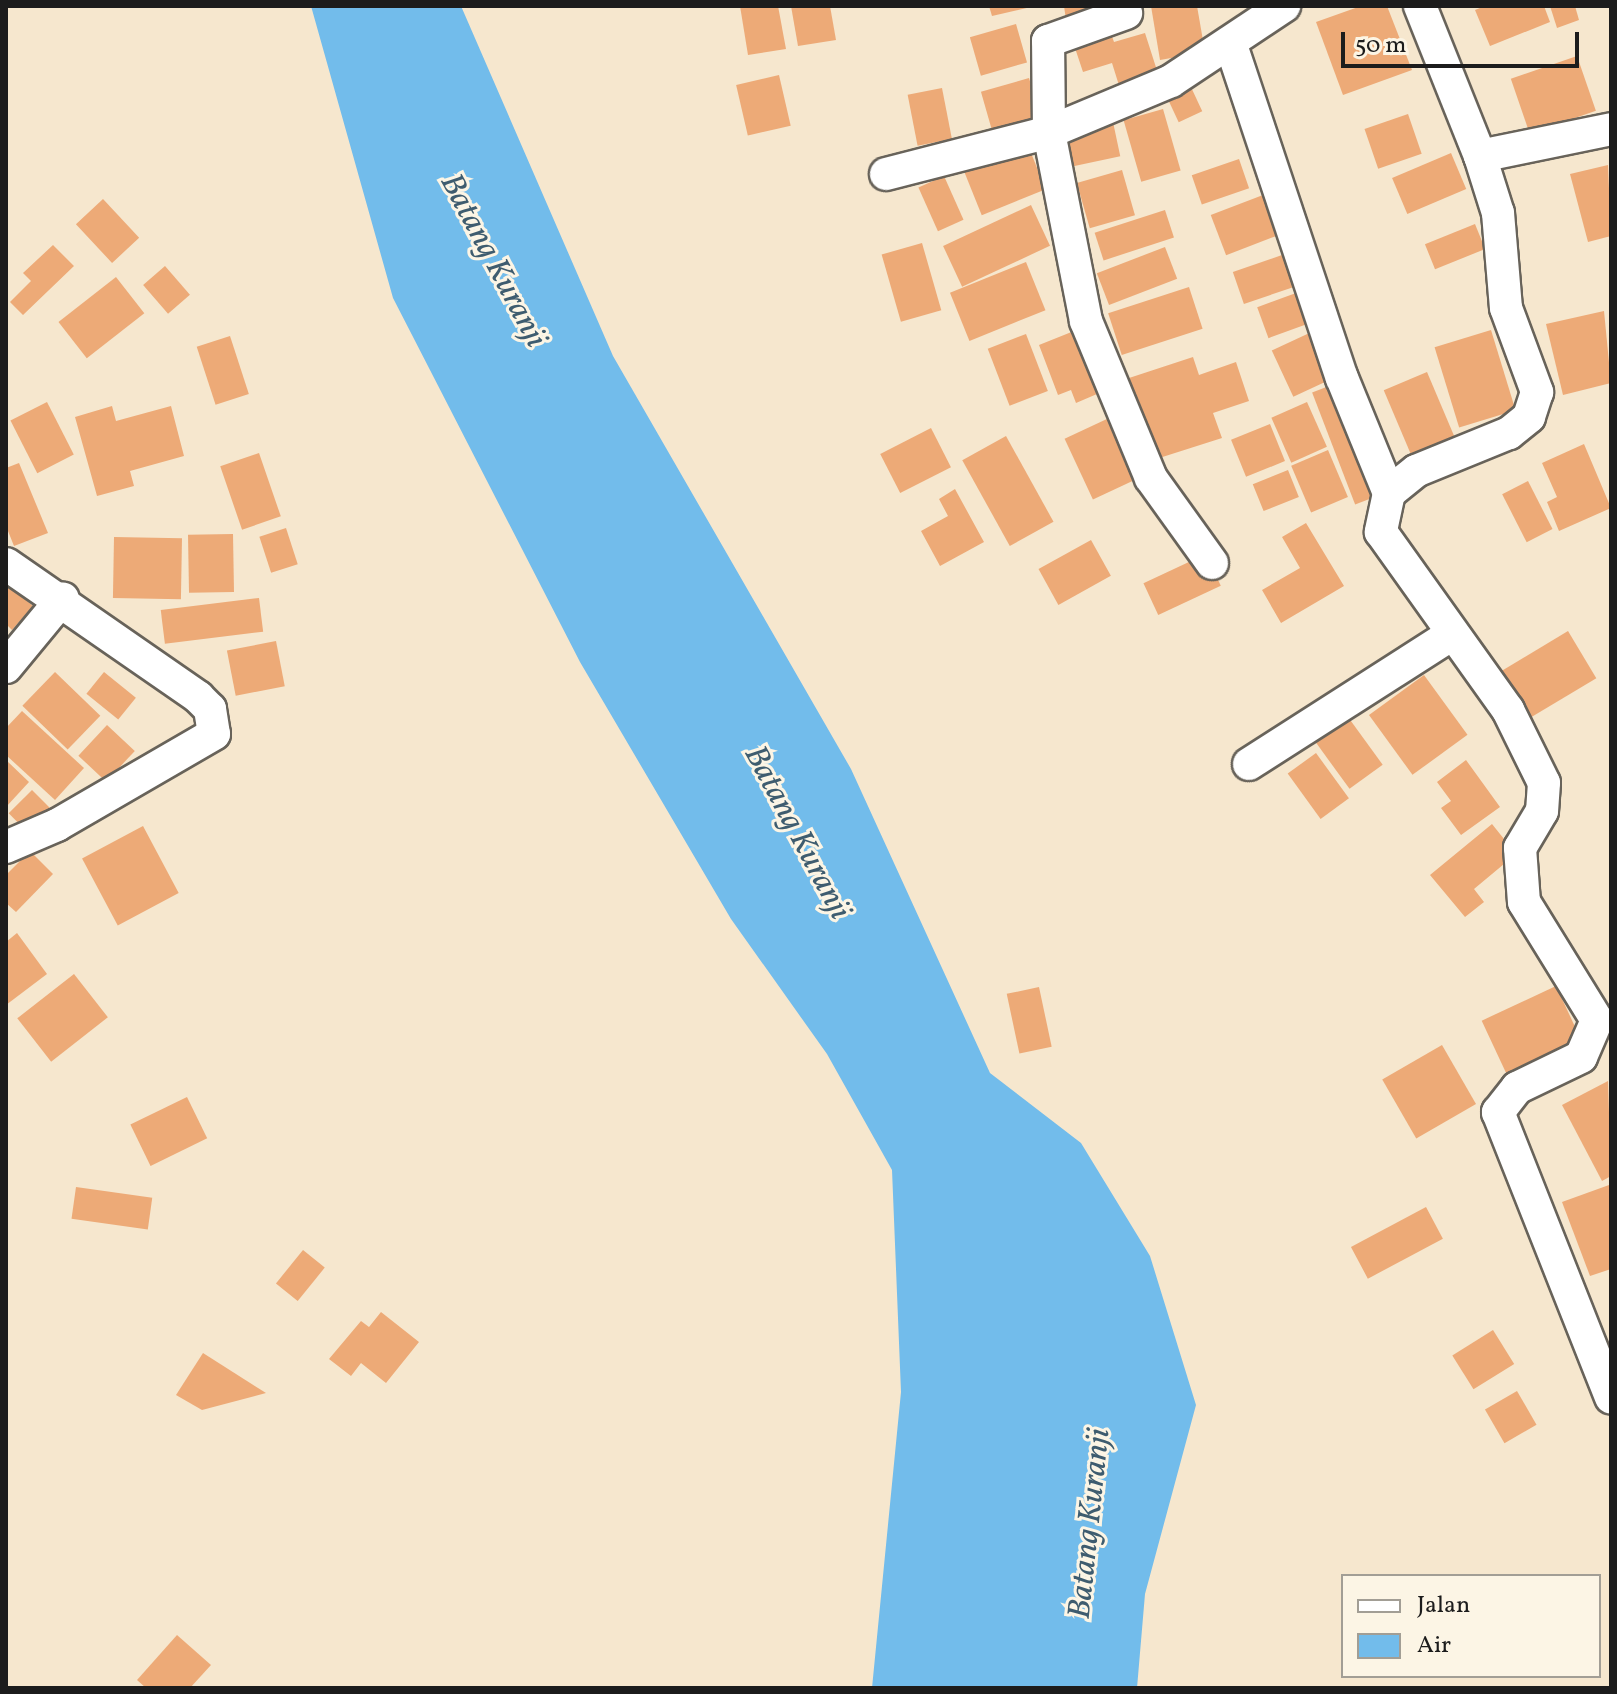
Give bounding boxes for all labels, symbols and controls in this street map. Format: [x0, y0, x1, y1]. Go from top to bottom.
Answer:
scale bar [1345, 16, 1583, 66]
text: 50 m [1355, 29, 1407, 63]
water label: Batang Kuranji [430, 168, 554, 354]
water label: Batang Kuranji [734, 740, 858, 926]
water label: Batang Kuranji [1062, 1427, 1120, 1621]
legend [1341, 1574, 1601, 1678]
text: Jalan [1417, 1589, 1470, 1623]
text: Air [1417, 1629, 1451, 1663]

